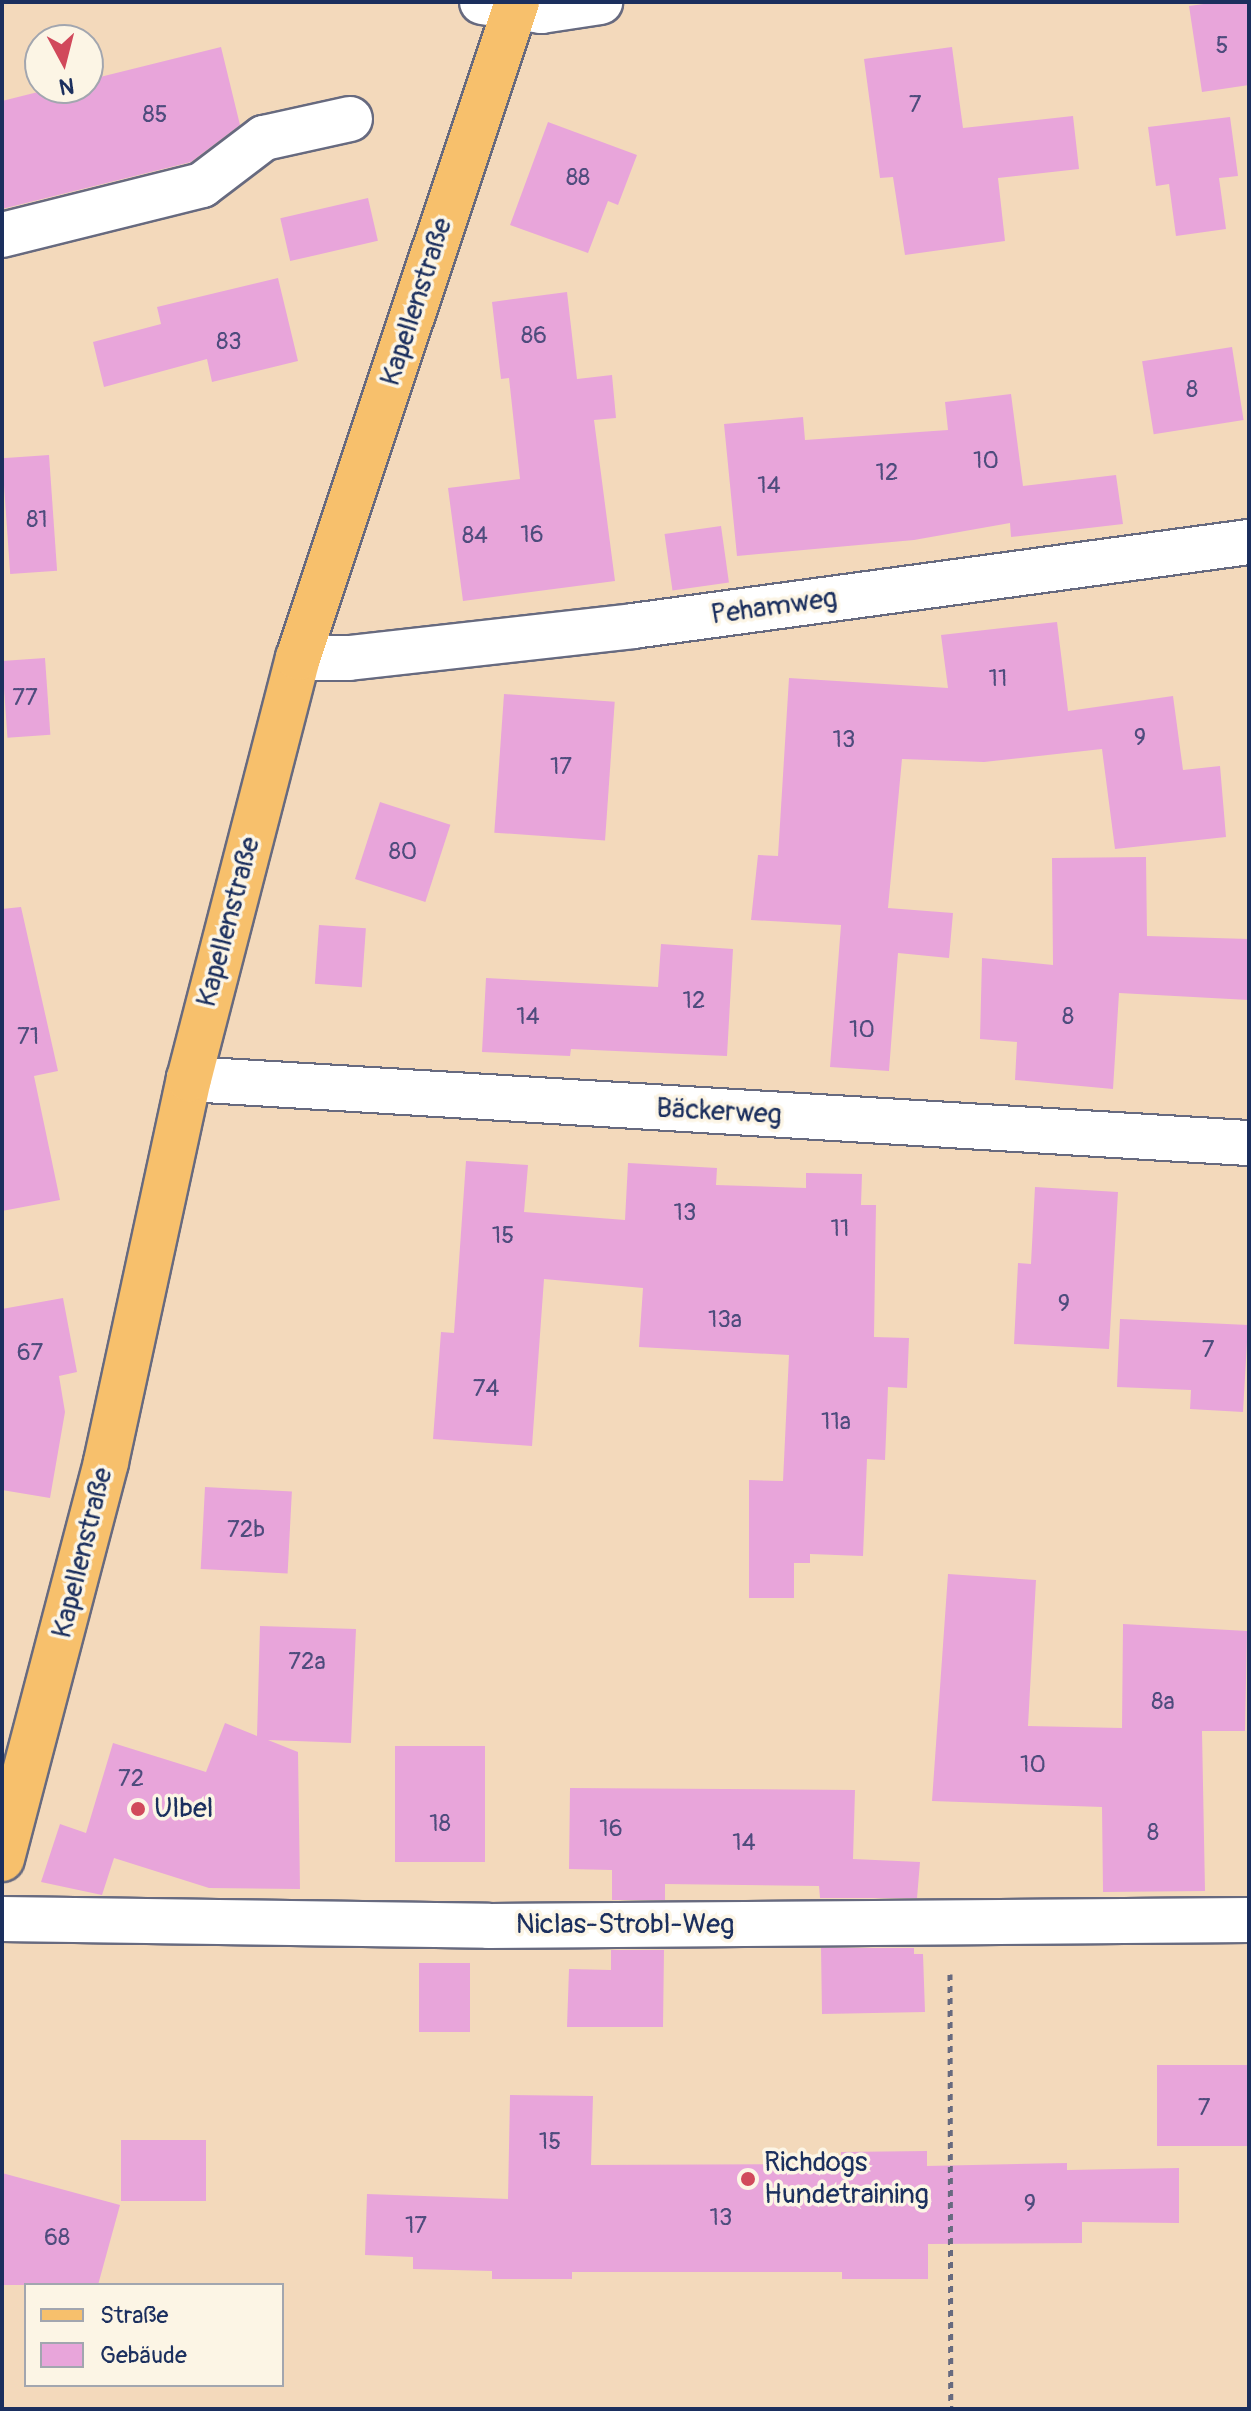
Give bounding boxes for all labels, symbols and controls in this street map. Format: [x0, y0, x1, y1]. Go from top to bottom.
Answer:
north arrow [24, 24, 104, 104]
house number: 5 [1215, 32, 1229, 60]
text: N [58, 71, 76, 101]
house number: 7 [909, 91, 921, 119]
house number: 85 [142, 101, 168, 129]
house number: 88 [566, 164, 590, 192]
street label: Kapellenstraße [374, 214, 460, 390]
house number: 86 [521, 322, 547, 350]
house number: 83 [216, 328, 242, 356]
house number: 8 [1186, 376, 1198, 404]
house number: 10 [973, 447, 999, 475]
house number: 12 [876, 459, 898, 487]
house number: 14 [757, 472, 781, 500]
house number: 81 [26, 506, 48, 534]
house number: 16 [520, 521, 544, 549]
house number: 84 [462, 522, 488, 550]
street label: Pehamweg [709, 582, 839, 632]
house number: 11 [989, 665, 1007, 693]
house number: 77 [12, 684, 38, 712]
house number: 9 [1134, 724, 1146, 752]
house number: 13 [833, 726, 855, 754]
house number: 17 [550, 753, 572, 781]
street label: Kapellenstraße [190, 833, 268, 1011]
house number: 80 [389, 838, 417, 866]
house number: 12 [683, 987, 705, 1015]
house number: 14 [516, 1003, 540, 1031]
house number: 8 [1062, 1003, 1074, 1031]
house number: 10 [849, 1016, 875, 1044]
house number: 71 [17, 1023, 39, 1051]
street label: Bäckerweg [655, 1092, 783, 1132]
house number: 13 [674, 1199, 696, 1227]
house number: 11 [831, 1215, 849, 1243]
house number: 15 [492, 1222, 514, 1250]
house number: 9 [1058, 1290, 1070, 1318]
house number: 13a [708, 1306, 742, 1334]
house number: 7 [1202, 1336, 1214, 1364]
house number: 67 [17, 1339, 43, 1367]
house number: 74 [473, 1375, 499, 1403]
house number: 11a [821, 1408, 851, 1436]
street label: Kapellenstraße [46, 1464, 120, 1642]
house number: 72b [227, 1516, 265, 1544]
house number: 72a [288, 1648, 326, 1676]
house number: 8a [1151, 1688, 1175, 1716]
house number: 10 [1020, 1751, 1046, 1779]
house number: 72 [118, 1765, 144, 1793]
place label: Ulbel [154, 1792, 213, 1826]
marker: Ulbel [129, 1800, 147, 1818]
house number: 18 [429, 1810, 451, 1838]
house number: 16 [599, 1815, 623, 1843]
house number: 8 [1147, 1819, 1159, 1847]
house number: 14 [732, 1829, 756, 1857]
street label: Niclas-Strobl-Weg [516, 1908, 734, 1942]
house number: 7 [1198, 2094, 1210, 2122]
house number: 15 [539, 2128, 561, 2156]
place label: Richdogs Hundetraining [764, 2146, 929, 2212]
marker: Richdogs Hundetraining [739, 2170, 757, 2188]
house number: 9 [1024, 2190, 1036, 2218]
house number: 13 [710, 2204, 732, 2232]
house number: 17 [405, 2212, 427, 2240]
house number: 68 [44, 2224, 70, 2252]
legend [24, 2283, 284, 2387]
text: Straße [100, 2301, 168, 2330]
text: Gebäude [100, 2341, 187, 2370]

